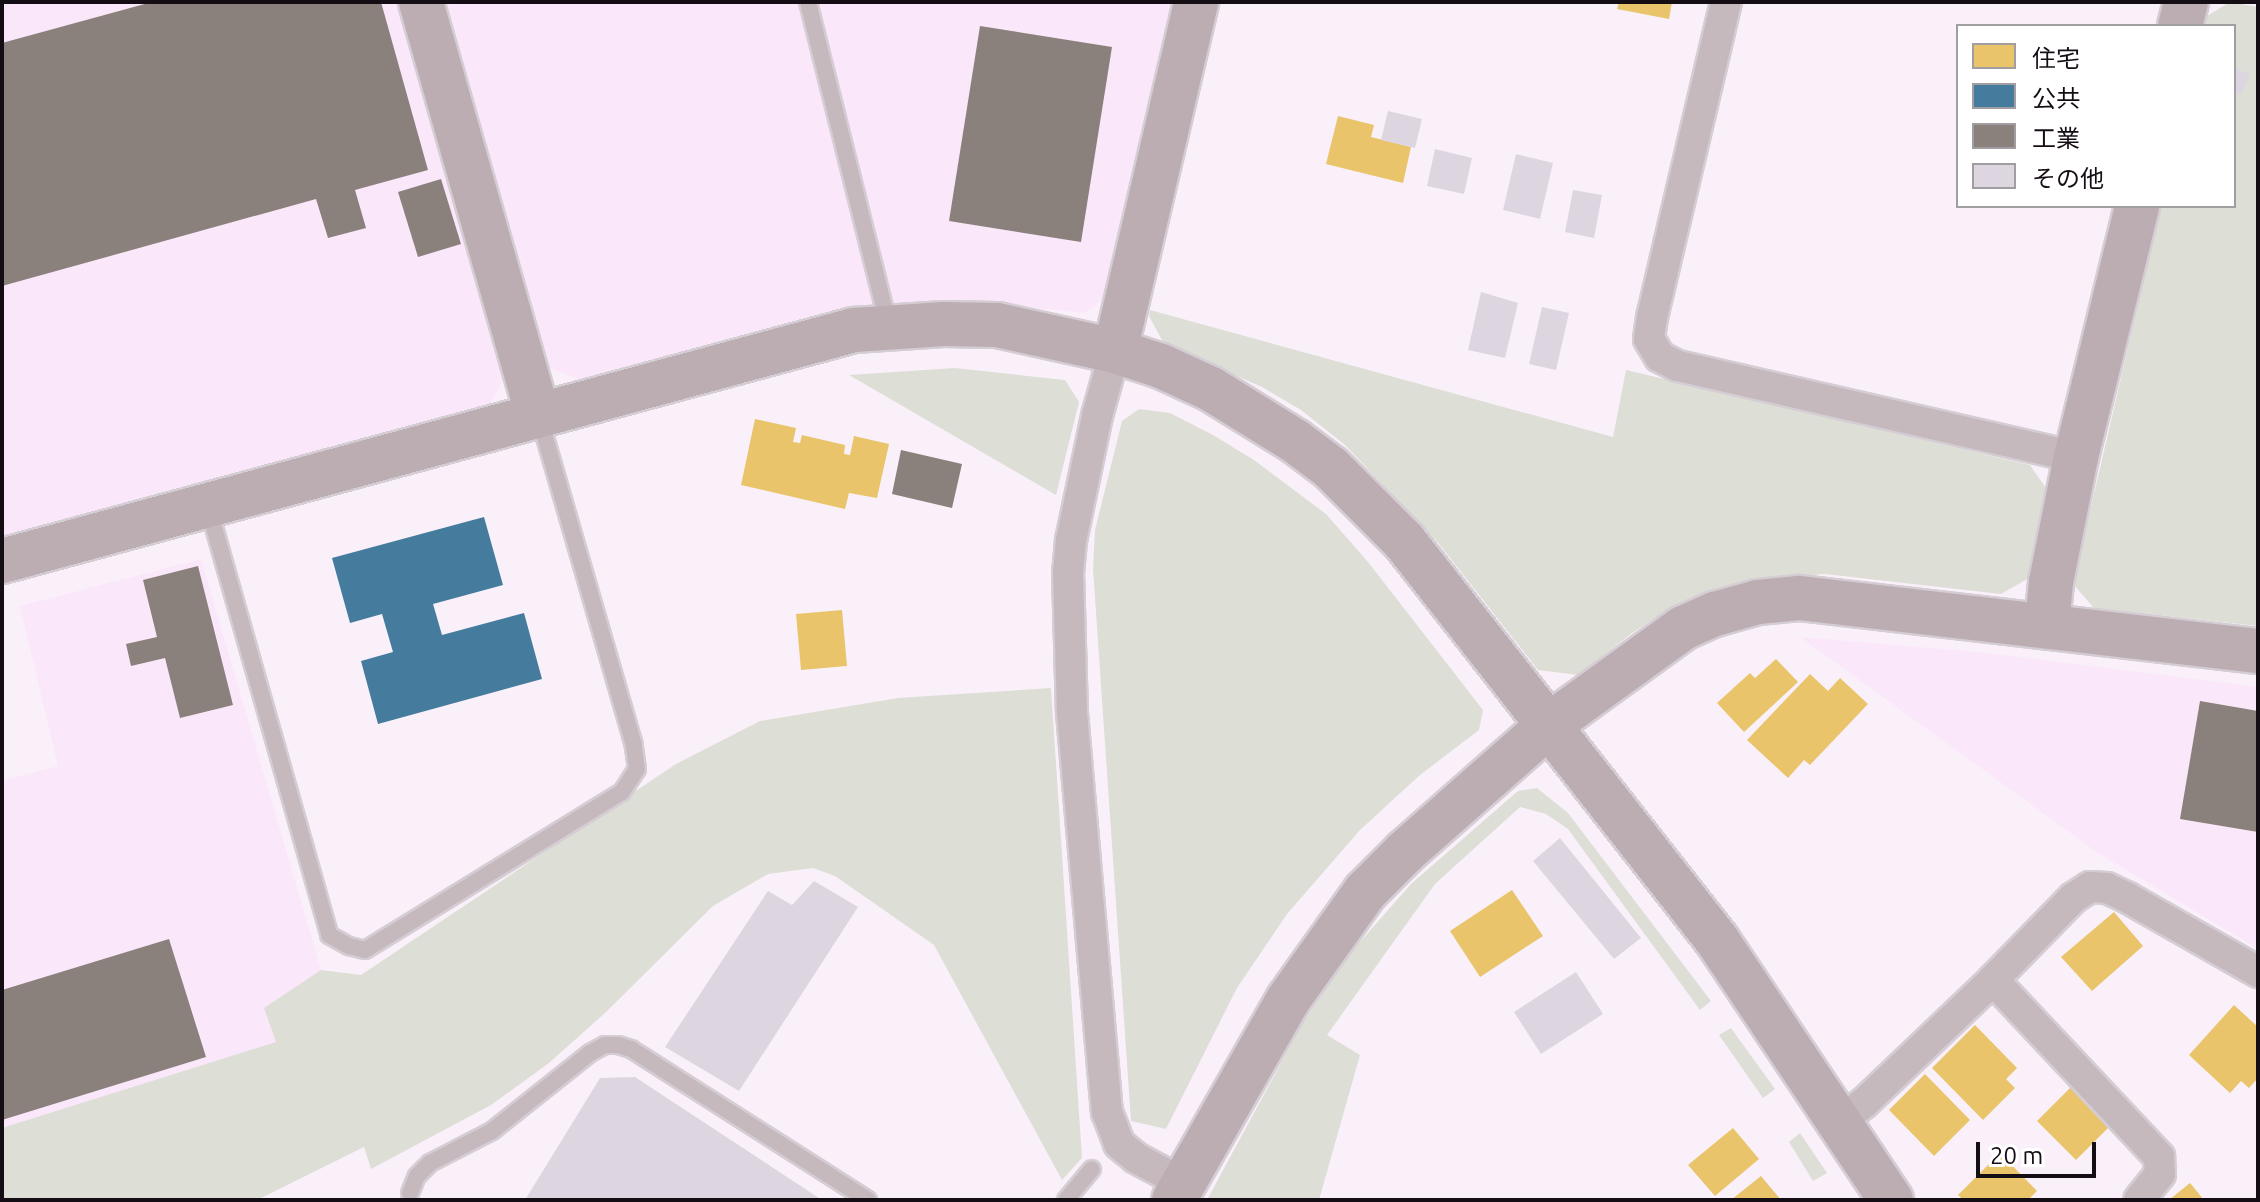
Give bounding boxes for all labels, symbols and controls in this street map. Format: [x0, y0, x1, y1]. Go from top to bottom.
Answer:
legend [1956, 24, 2236, 208]
text: 住宅 [2032, 45, 2080, 72]
text: 公共 [2032, 85, 2080, 112]
text: 工業 [2032, 125, 2080, 152]
text: その他 [2032, 165, 2104, 192]
scale bar [1980, 1126, 2100, 1176]
text: 20 m [1990, 1142, 2043, 1169]

